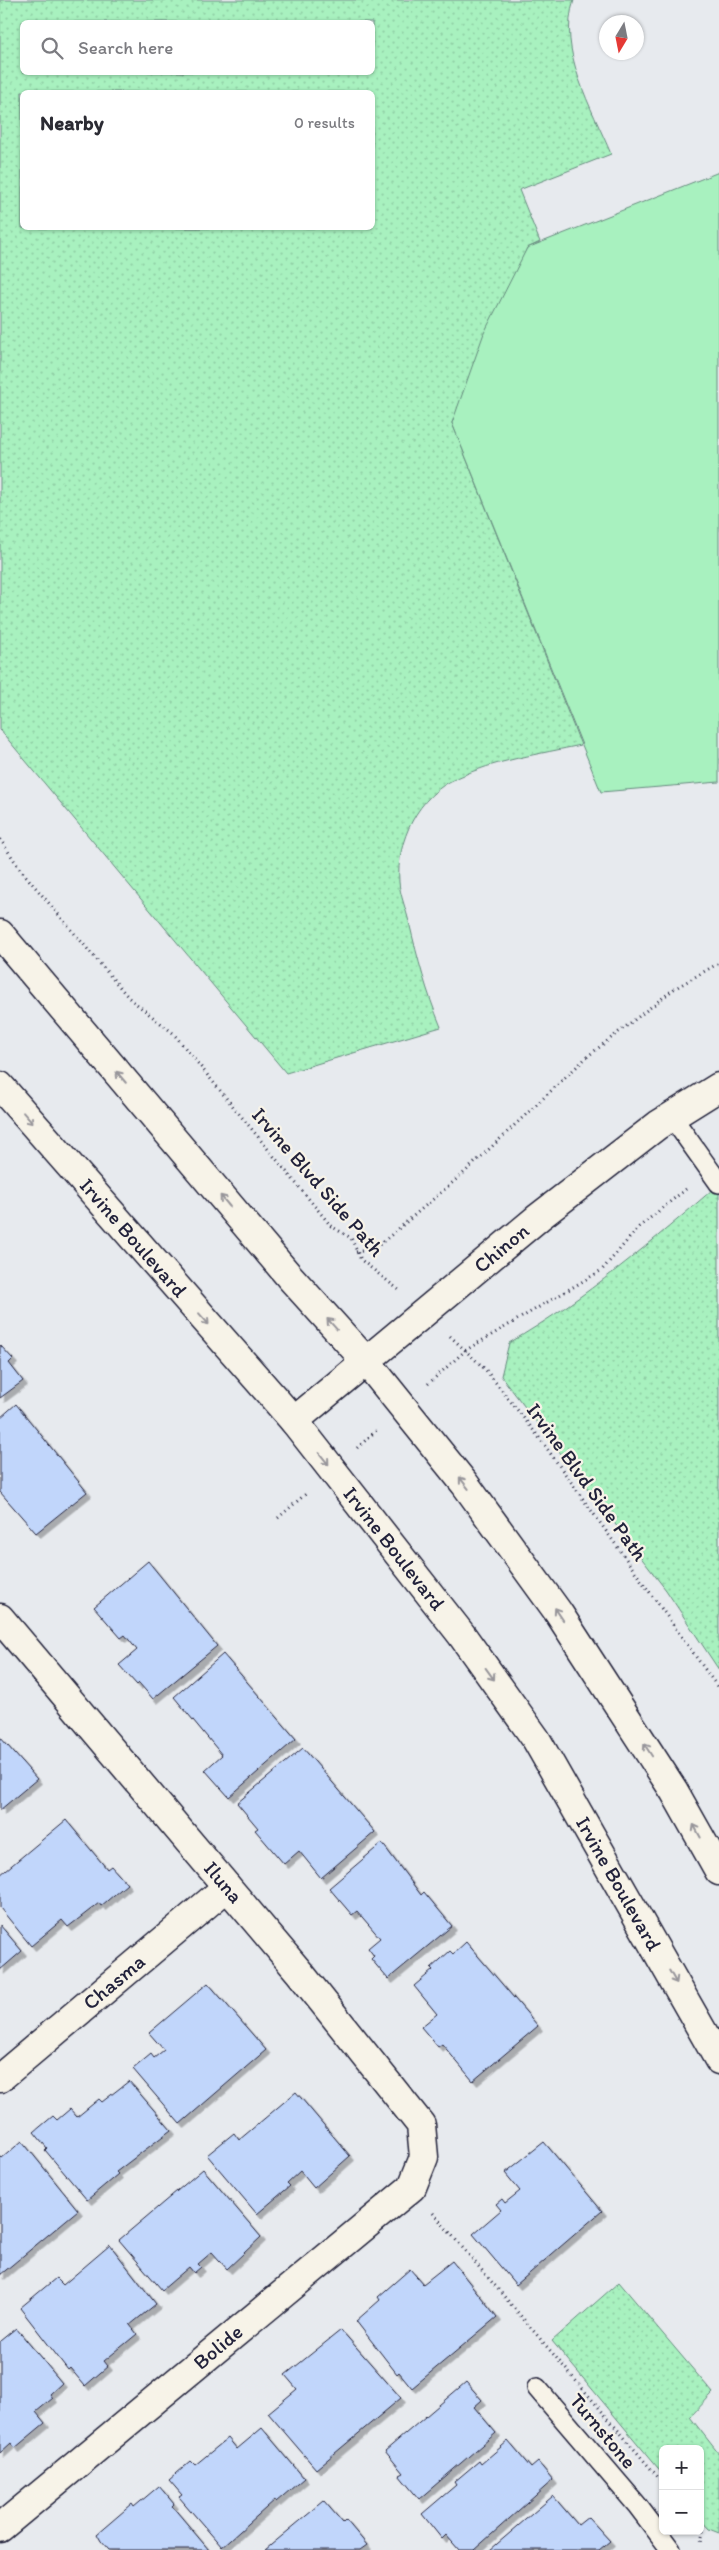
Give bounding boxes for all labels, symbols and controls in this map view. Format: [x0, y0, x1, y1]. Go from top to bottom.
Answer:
north arrow [599, 15, 644, 60]
search box [20, 20, 375, 75]
icon: search [38, 34, 66, 62]
text: Search here [78, 36, 173, 59]
text: Nearby [40, 110, 104, 135]
text: 0 results [294, 113, 355, 132]
one-way arrow [115, 1071, 126, 1084]
street label: Irvine Blvd Side Path [247, 1102, 390, 1261]
one-way arrow [23, 1112, 34, 1125]
street label: Irvine Boulevard [75, 1173, 193, 1303]
one-way arrow [220, 1195, 231, 1208]
street label: Chinon [469, 1218, 534, 1278]
one-way arrow [199, 1313, 210, 1326]
one-way arrow [326, 1317, 338, 1330]
street label: Irvine Blvd Side Path [522, 1398, 653, 1565]
one-way arrow [319, 1453, 330, 1466]
one-way arrow [458, 1477, 469, 1490]
street label: Irvine Boulevard [338, 1482, 451, 1616]
one-way arrow [554, 1607, 564, 1621]
one-way arrow [485, 1666, 495, 1680]
one-way arrow [642, 1744, 652, 1758]
street label: Irvine Boulevard [571, 1812, 667, 1955]
one-way arrow [691, 1825, 701, 1839]
street label: Iluna [199, 1856, 248, 1908]
street label: Chasma [78, 1949, 150, 2015]
one-way arrow [668, 1970, 678, 1984]
street label: Bolide [188, 2319, 248, 2375]
street label: Turnstone [565, 2388, 642, 2473]
map controls [659, 2445, 704, 2535]
button: + [659, 2445, 704, 2490]
button: − [659, 2490, 704, 2535]

